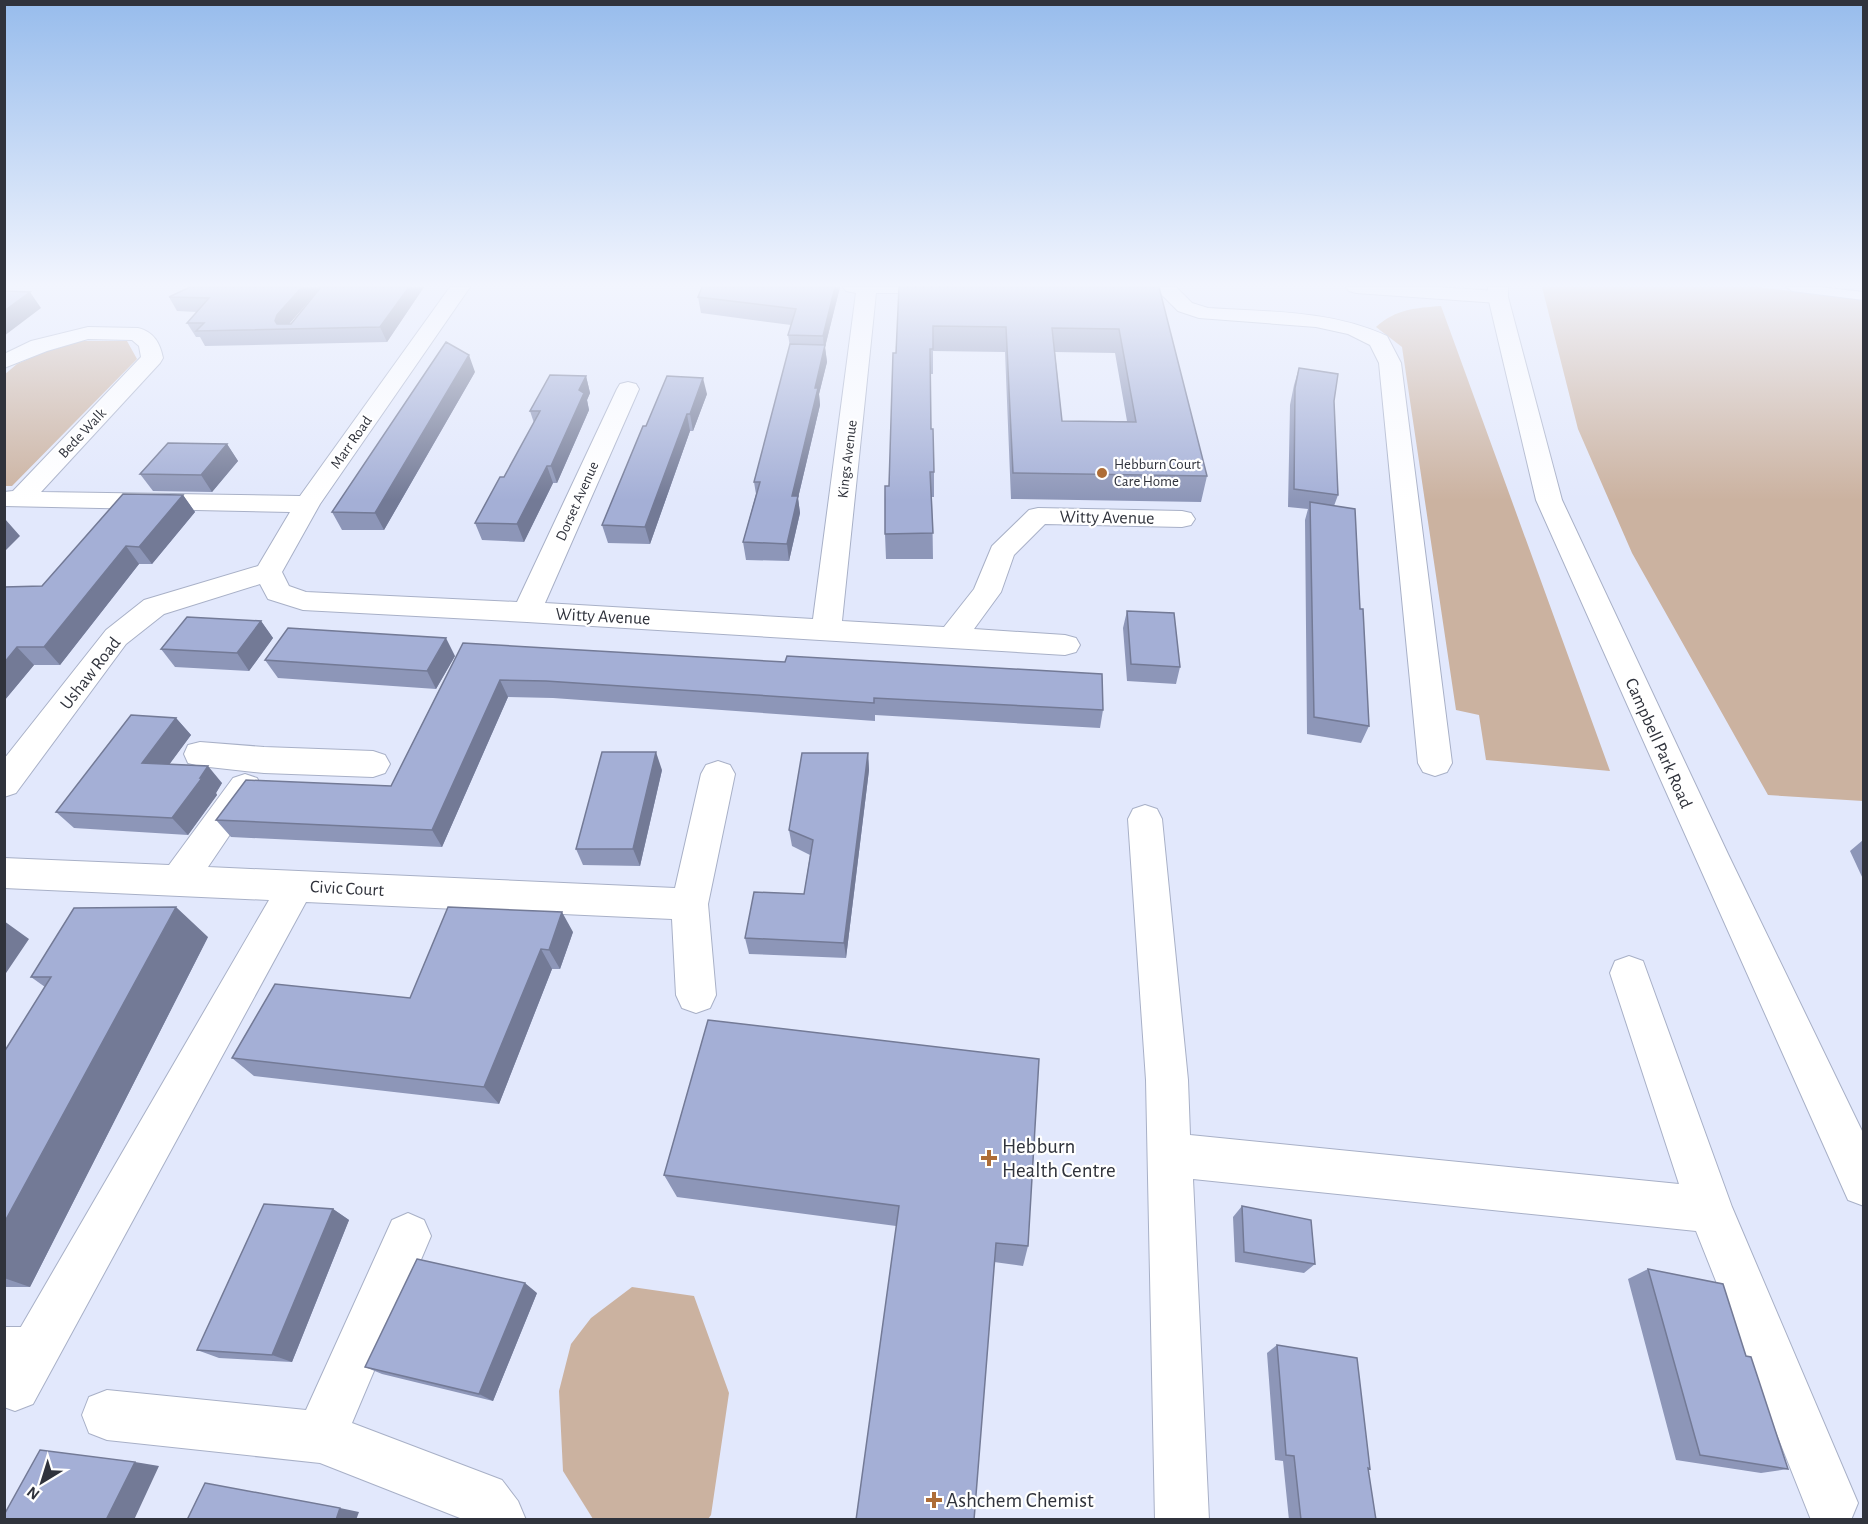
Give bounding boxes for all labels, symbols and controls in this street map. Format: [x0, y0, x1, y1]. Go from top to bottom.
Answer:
street label: Bede Walk [56, 405, 109, 461]
street label: Marr Road [328, 413, 375, 471]
street label: Kings Avenue [835, 419, 860, 499]
place label: Hebburn Court Care Home [1114, 457, 1201, 489]
street label: Dorset Avenue [553, 459, 602, 543]
marker: Hebburn Court Care Home [1095, 466, 1109, 480]
street label: Witty Avenue [1059, 508, 1155, 528]
street label: Witty Avenue [555, 606, 651, 628]
street label: Ushaw Road [57, 634, 124, 713]
street label: Campbell Park Road [1621, 676, 1695, 811]
street label: Civic Court [310, 878, 385, 900]
place label: Hebburn Health Centre [1002, 1136, 1116, 1181]
marker: Hebburn Health Centre [980, 1149, 998, 1167]
north arrow [12, 1452, 72, 1512]
text: N [24, 1483, 43, 1503]
place label: Ashchem Chemist [946, 1490, 1094, 1511]
marker: Ashchem Chemist [927, 1493, 941, 1507]

